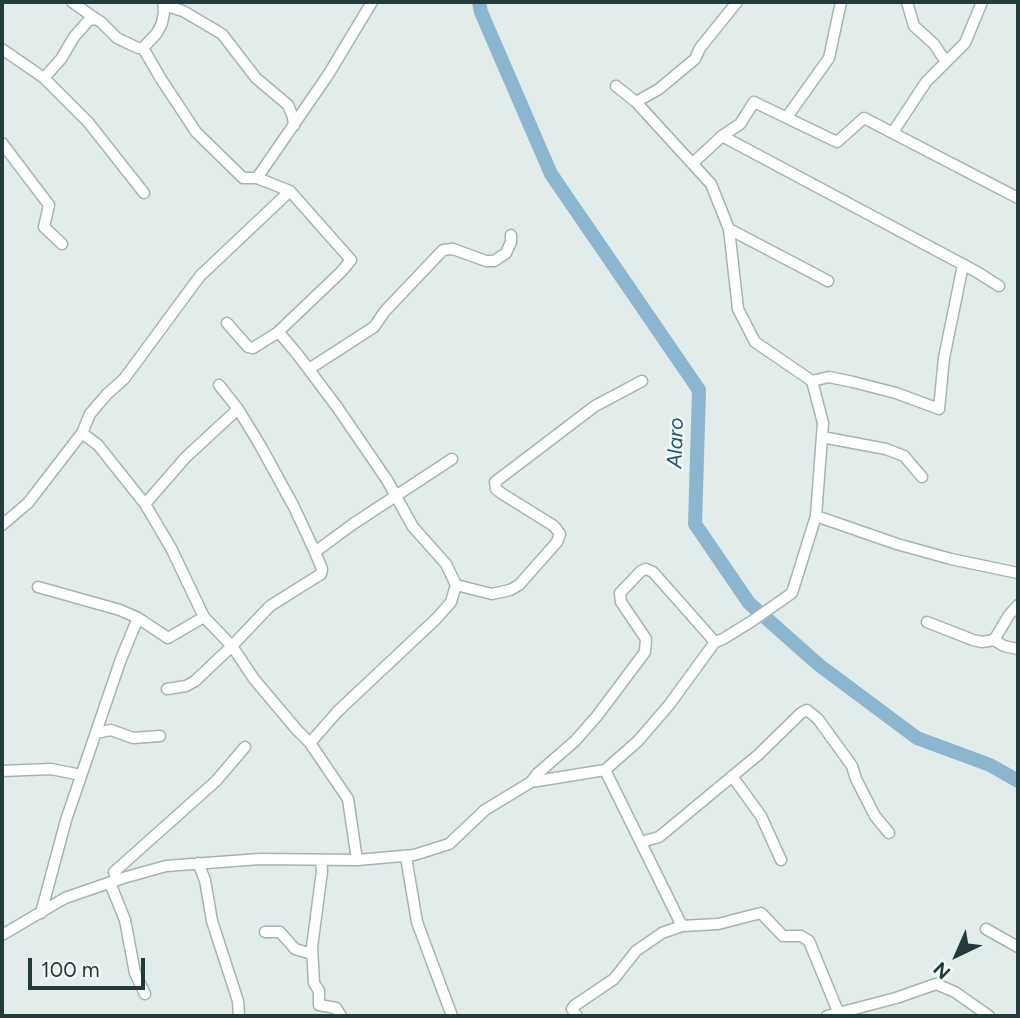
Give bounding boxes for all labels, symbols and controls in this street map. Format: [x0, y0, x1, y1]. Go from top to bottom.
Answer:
water label: Alaro [663, 417, 689, 469]
north arrow [922, 920, 992, 990]
scale bar [32, 944, 149, 988]
text: 100 m [41, 957, 100, 982]
text: N [929, 957, 955, 984]

